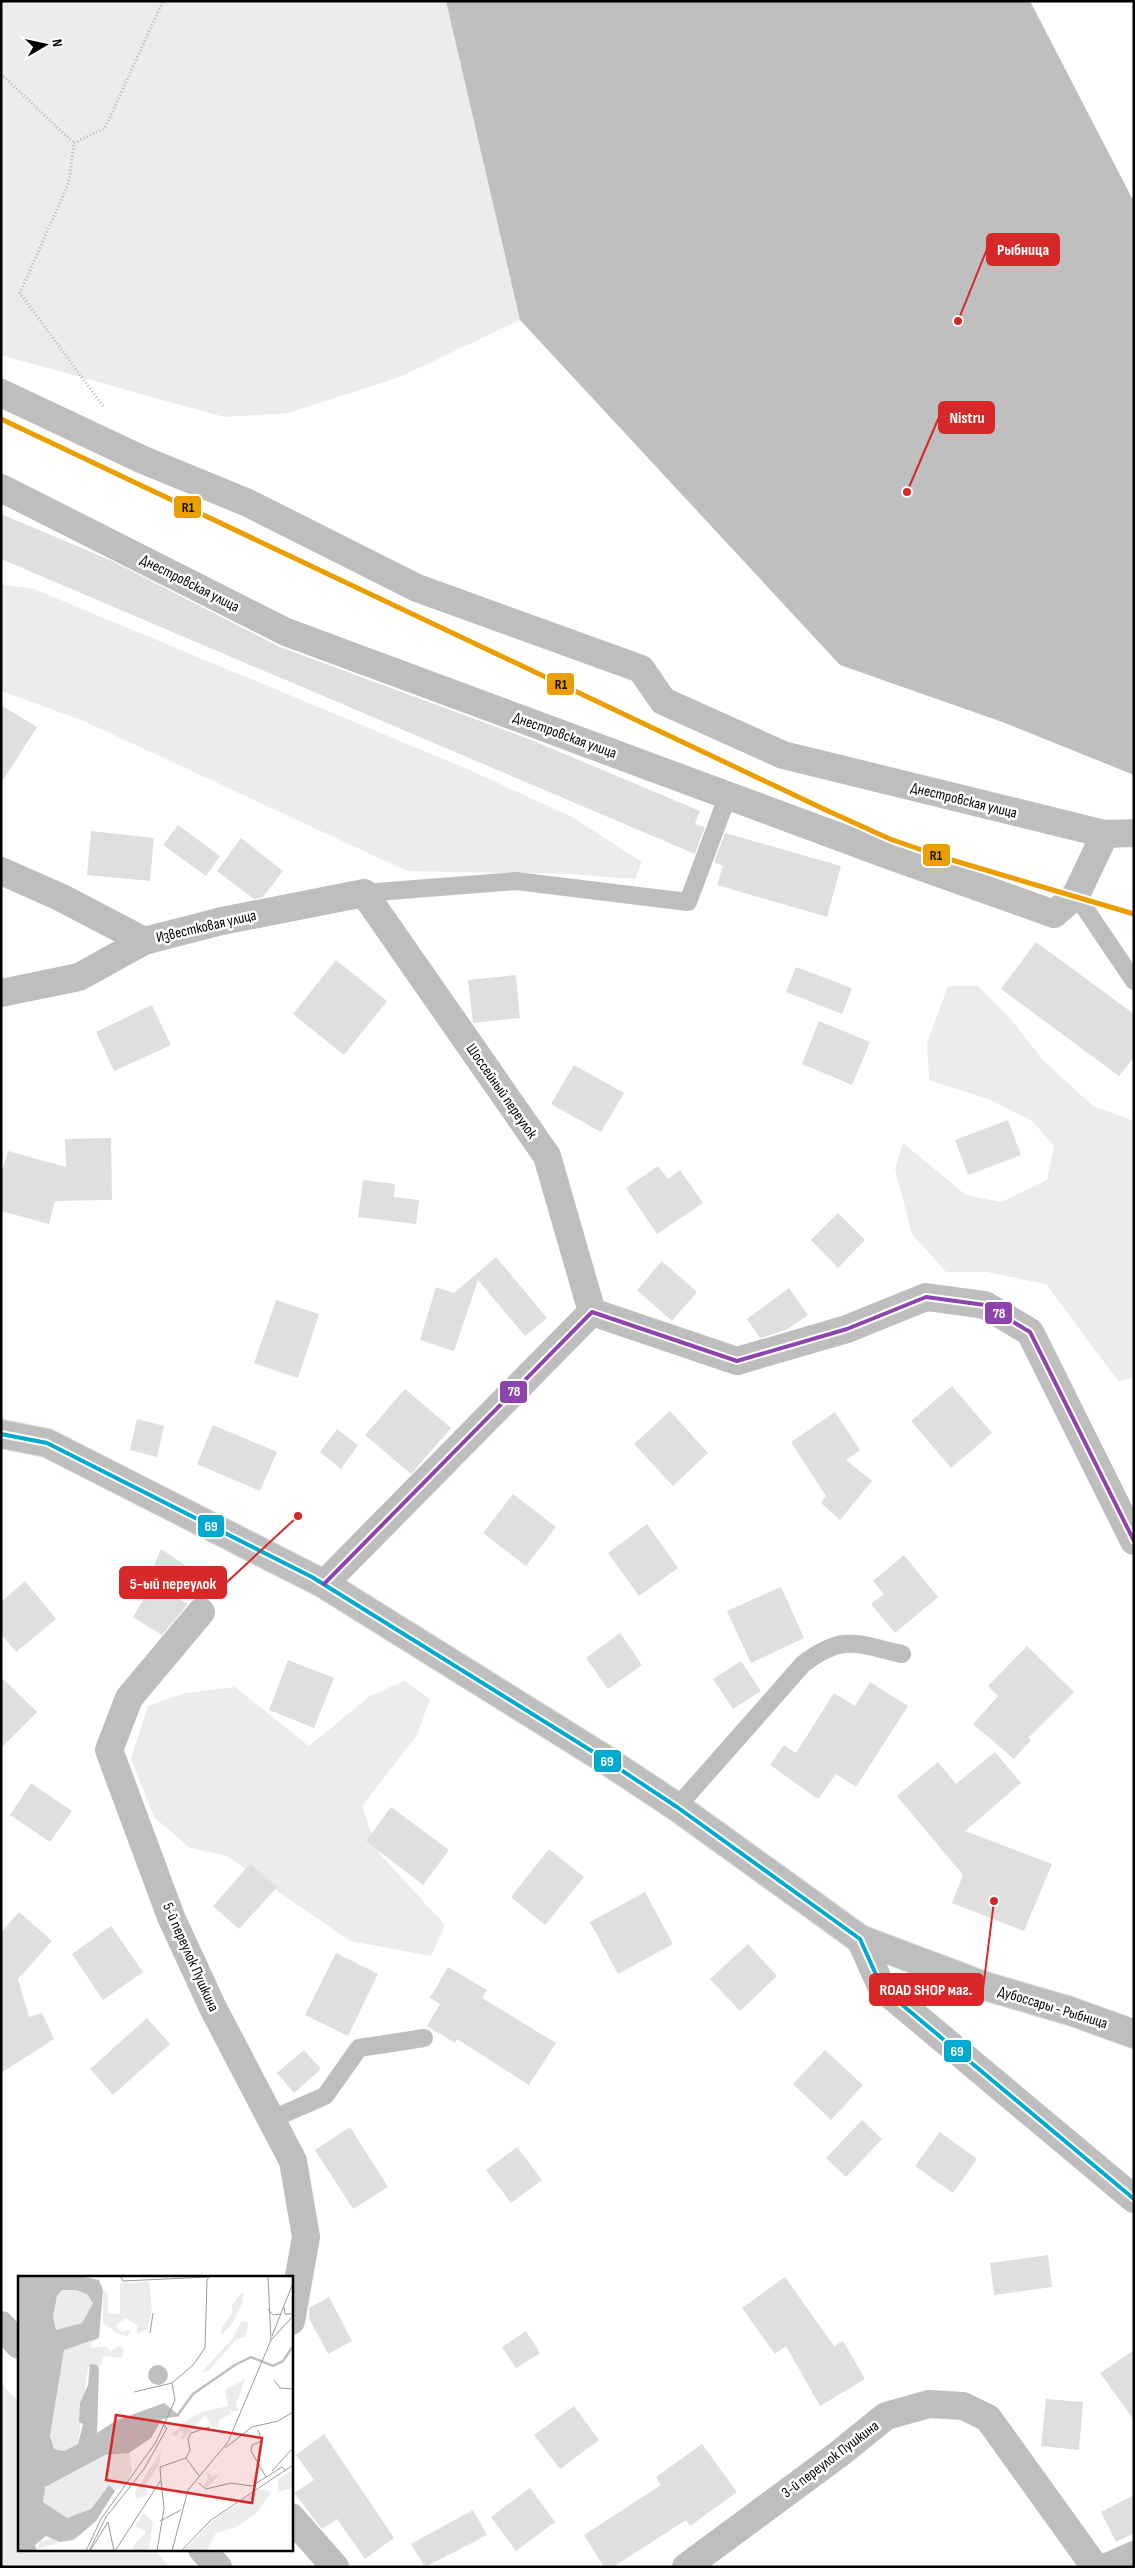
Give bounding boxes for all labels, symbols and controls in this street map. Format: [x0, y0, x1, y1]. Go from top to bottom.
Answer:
north arrow [20, 20, 70, 70]
text: N [48, 38, 66, 48]
callout: Рыбница [987, 234, 1059, 265]
text: Рыбница [997, 241, 1049, 260]
callout: Nistru [939, 402, 994, 433]
text: Nistru [949, 409, 985, 428]
line badge: R1 [173, 495, 202, 519]
text: R1 [182, 499, 195, 516]
street label: Днестровская улица [137, 550, 243, 617]
line badge: R1 [546, 672, 575, 696]
text: R1 [555, 676, 568, 693]
street label: Днестровская улица [511, 708, 619, 763]
street label: Днестровская улица [909, 778, 1019, 823]
line badge: R1 [922, 843, 951, 867]
text: R1 [930, 847, 943, 864]
street label: Известковая улица [154, 906, 258, 947]
street label: Шоссейный переулок [462, 1040, 542, 1143]
line badge: 78 [984, 1301, 1013, 1325]
text: 78 [993, 1305, 1006, 1322]
line badge: 78 [499, 1380, 528, 1404]
text: 78 [508, 1383, 521, 1400]
line badge: 69 [197, 1514, 225, 1538]
text: 69 [204, 1518, 218, 1535]
callout: 5-ый переулок [120, 1567, 226, 1598]
text: 5-ый переулок [130, 1575, 217, 1594]
line badge: 69 [593, 1749, 622, 1773]
text: 69 [600, 1753, 614, 1770]
street label: 5-й переулок Пушкина [158, 1900, 223, 2015]
callout: ROAD SHOP маг. [870, 1974, 983, 2005]
text: ROAD SHOP маг. [880, 1981, 972, 2000]
street label: Дубоссары - Рыбница [996, 1982, 1110, 2033]
line badge: 69 [943, 2039, 972, 2063]
text: 69 [950, 2043, 964, 2060]
inset map [18, 2276, 292, 2550]
street label: 3-й переулок Пушкина [778, 2416, 883, 2502]

